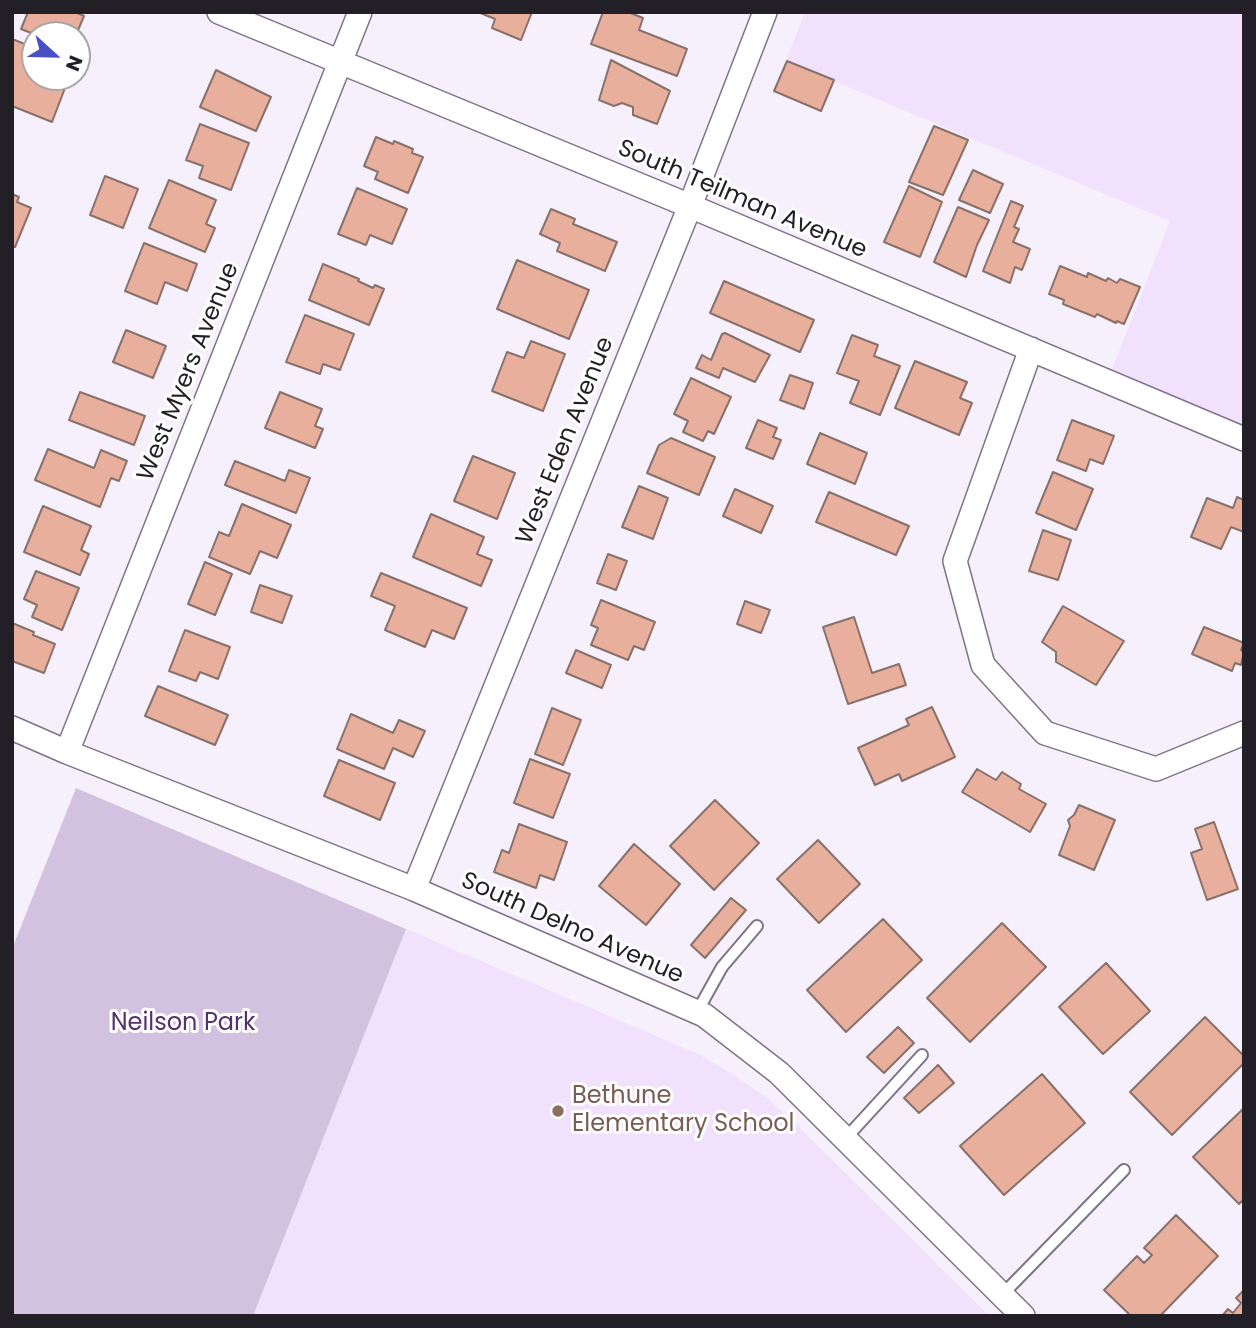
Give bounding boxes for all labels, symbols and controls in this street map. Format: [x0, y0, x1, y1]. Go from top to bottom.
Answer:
north arrow [21, 21, 91, 91]
text: N [59, 52, 89, 75]
street label: South Teilman Avenue [613, 134, 871, 266]
street label: West Myers Avenue [132, 259, 246, 485]
street label: West Eden Avenue [511, 333, 621, 549]
street label: South Delno Avenue [456, 867, 688, 991]
park label: Neilson Park [111, 1010, 255, 1038]
place label: Bethune Elementary School [572, 1083, 795, 1139]
marker: Bethune Elementary School [550, 1103, 566, 1119]

